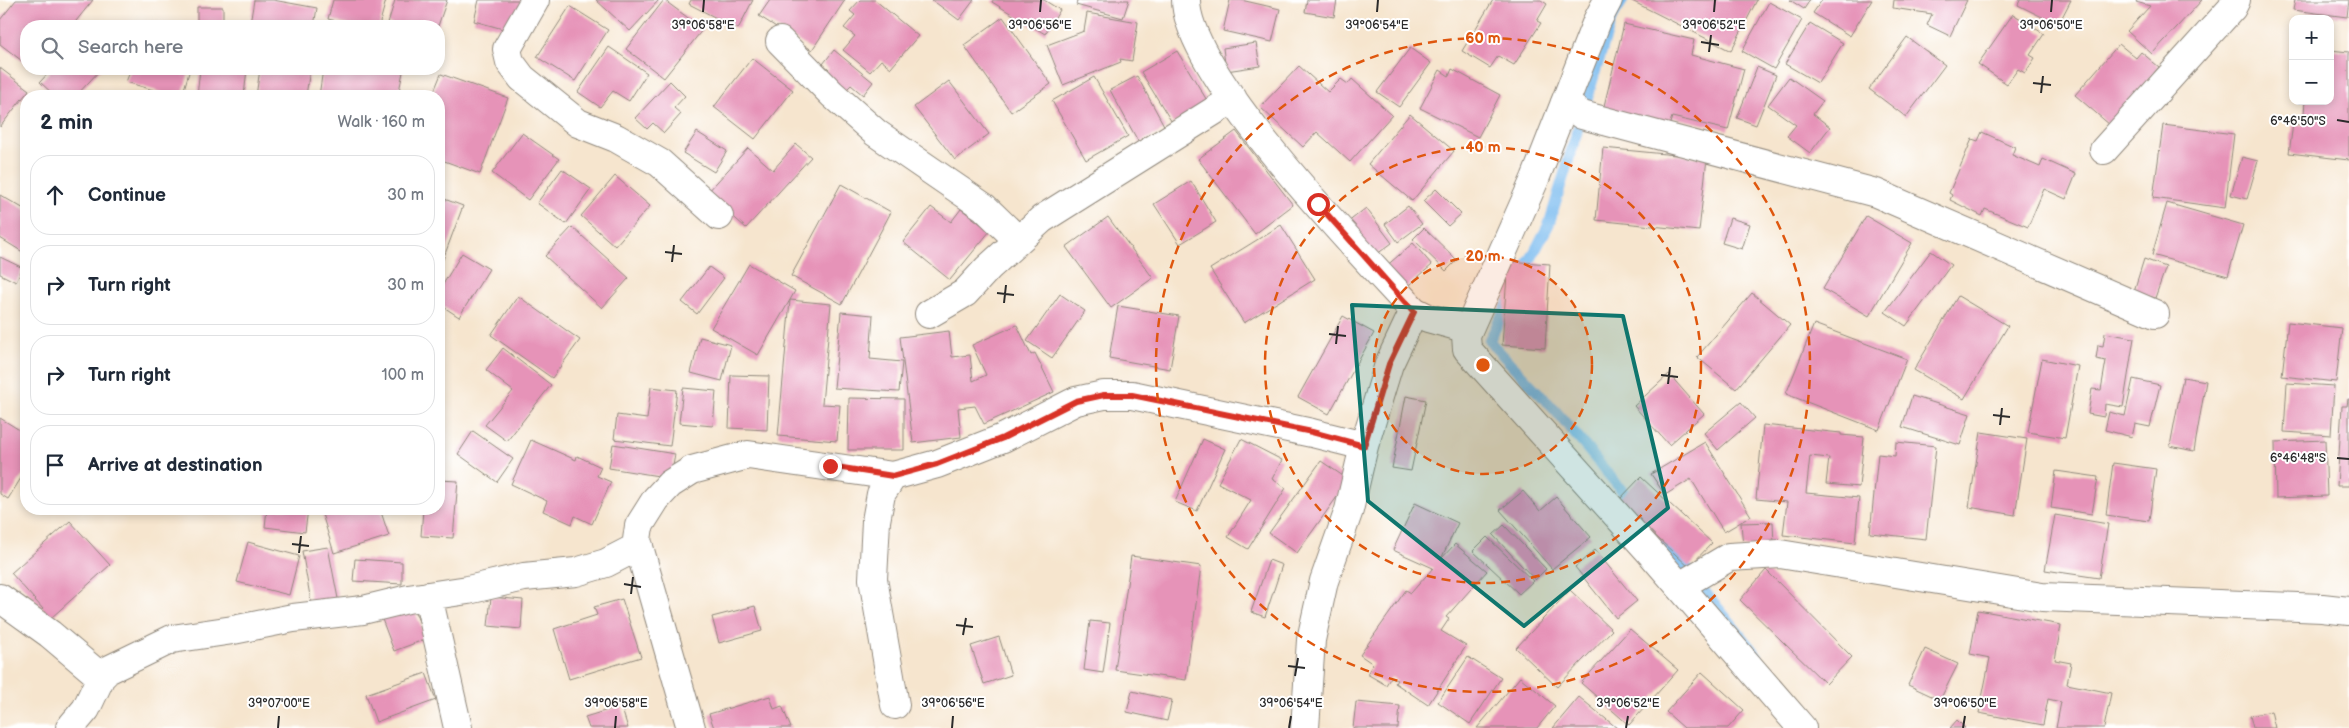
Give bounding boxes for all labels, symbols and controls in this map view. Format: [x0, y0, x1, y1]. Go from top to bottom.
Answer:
map controls [2289, 15, 2334, 105]
button: + [2289, 15, 2334, 60]
text: 39°06'58"E [671, 18, 735, 33]
text: 39°06'56"E [1008, 18, 1072, 33]
text: 39°06'54"E [1345, 18, 1409, 33]
text: 39°06'52"E [1682, 18, 1746, 33]
text: 39°06'50"E [2019, 18, 2083, 33]
search box [20, 20, 445, 75]
text: 60 m [1465, 29, 1501, 48]
icon: search [38, 34, 66, 62]
text: Search here [78, 36, 183, 59]
button: − [2289, 60, 2334, 105]
text: 2 min [40, 110, 93, 135]
text: Walk · 160 m [337, 113, 425, 132]
text: 6°46'50"S [2270, 114, 2326, 129]
text: 40 m [1465, 138, 1501, 157]
icon: ahead [41, 181, 69, 209]
text: Continue [88, 184, 166, 207]
text: 30 m [387, 186, 424, 205]
route start [1307, 193, 1330, 216]
text: 20 m [1466, 247, 1501, 266]
icon: right [41, 271, 69, 299]
text: Turn right [88, 274, 171, 297]
text: 30 m [387, 276, 424, 295]
centre of rings [1474, 356, 1492, 374]
icon: right [41, 361, 69, 389]
text: Turn right [88, 364, 171, 387]
text: 100 m [381, 366, 424, 385]
icon: arrive [41, 451, 69, 479]
text: 6°46'48"S [2270, 451, 2326, 466]
text: Arrive at destination [88, 454, 263, 477]
route end [819, 455, 842, 478]
text: 39°07'00"E [248, 696, 310, 711]
text: 39°06'58"E [584, 696, 648, 711]
text: 39°06'56"E [921, 696, 985, 711]
text: 39°06'54"E [1259, 696, 1323, 711]
text: 39°06'52"E [1596, 696, 1660, 711]
text: 39°06'50"E [1933, 696, 1997, 711]

